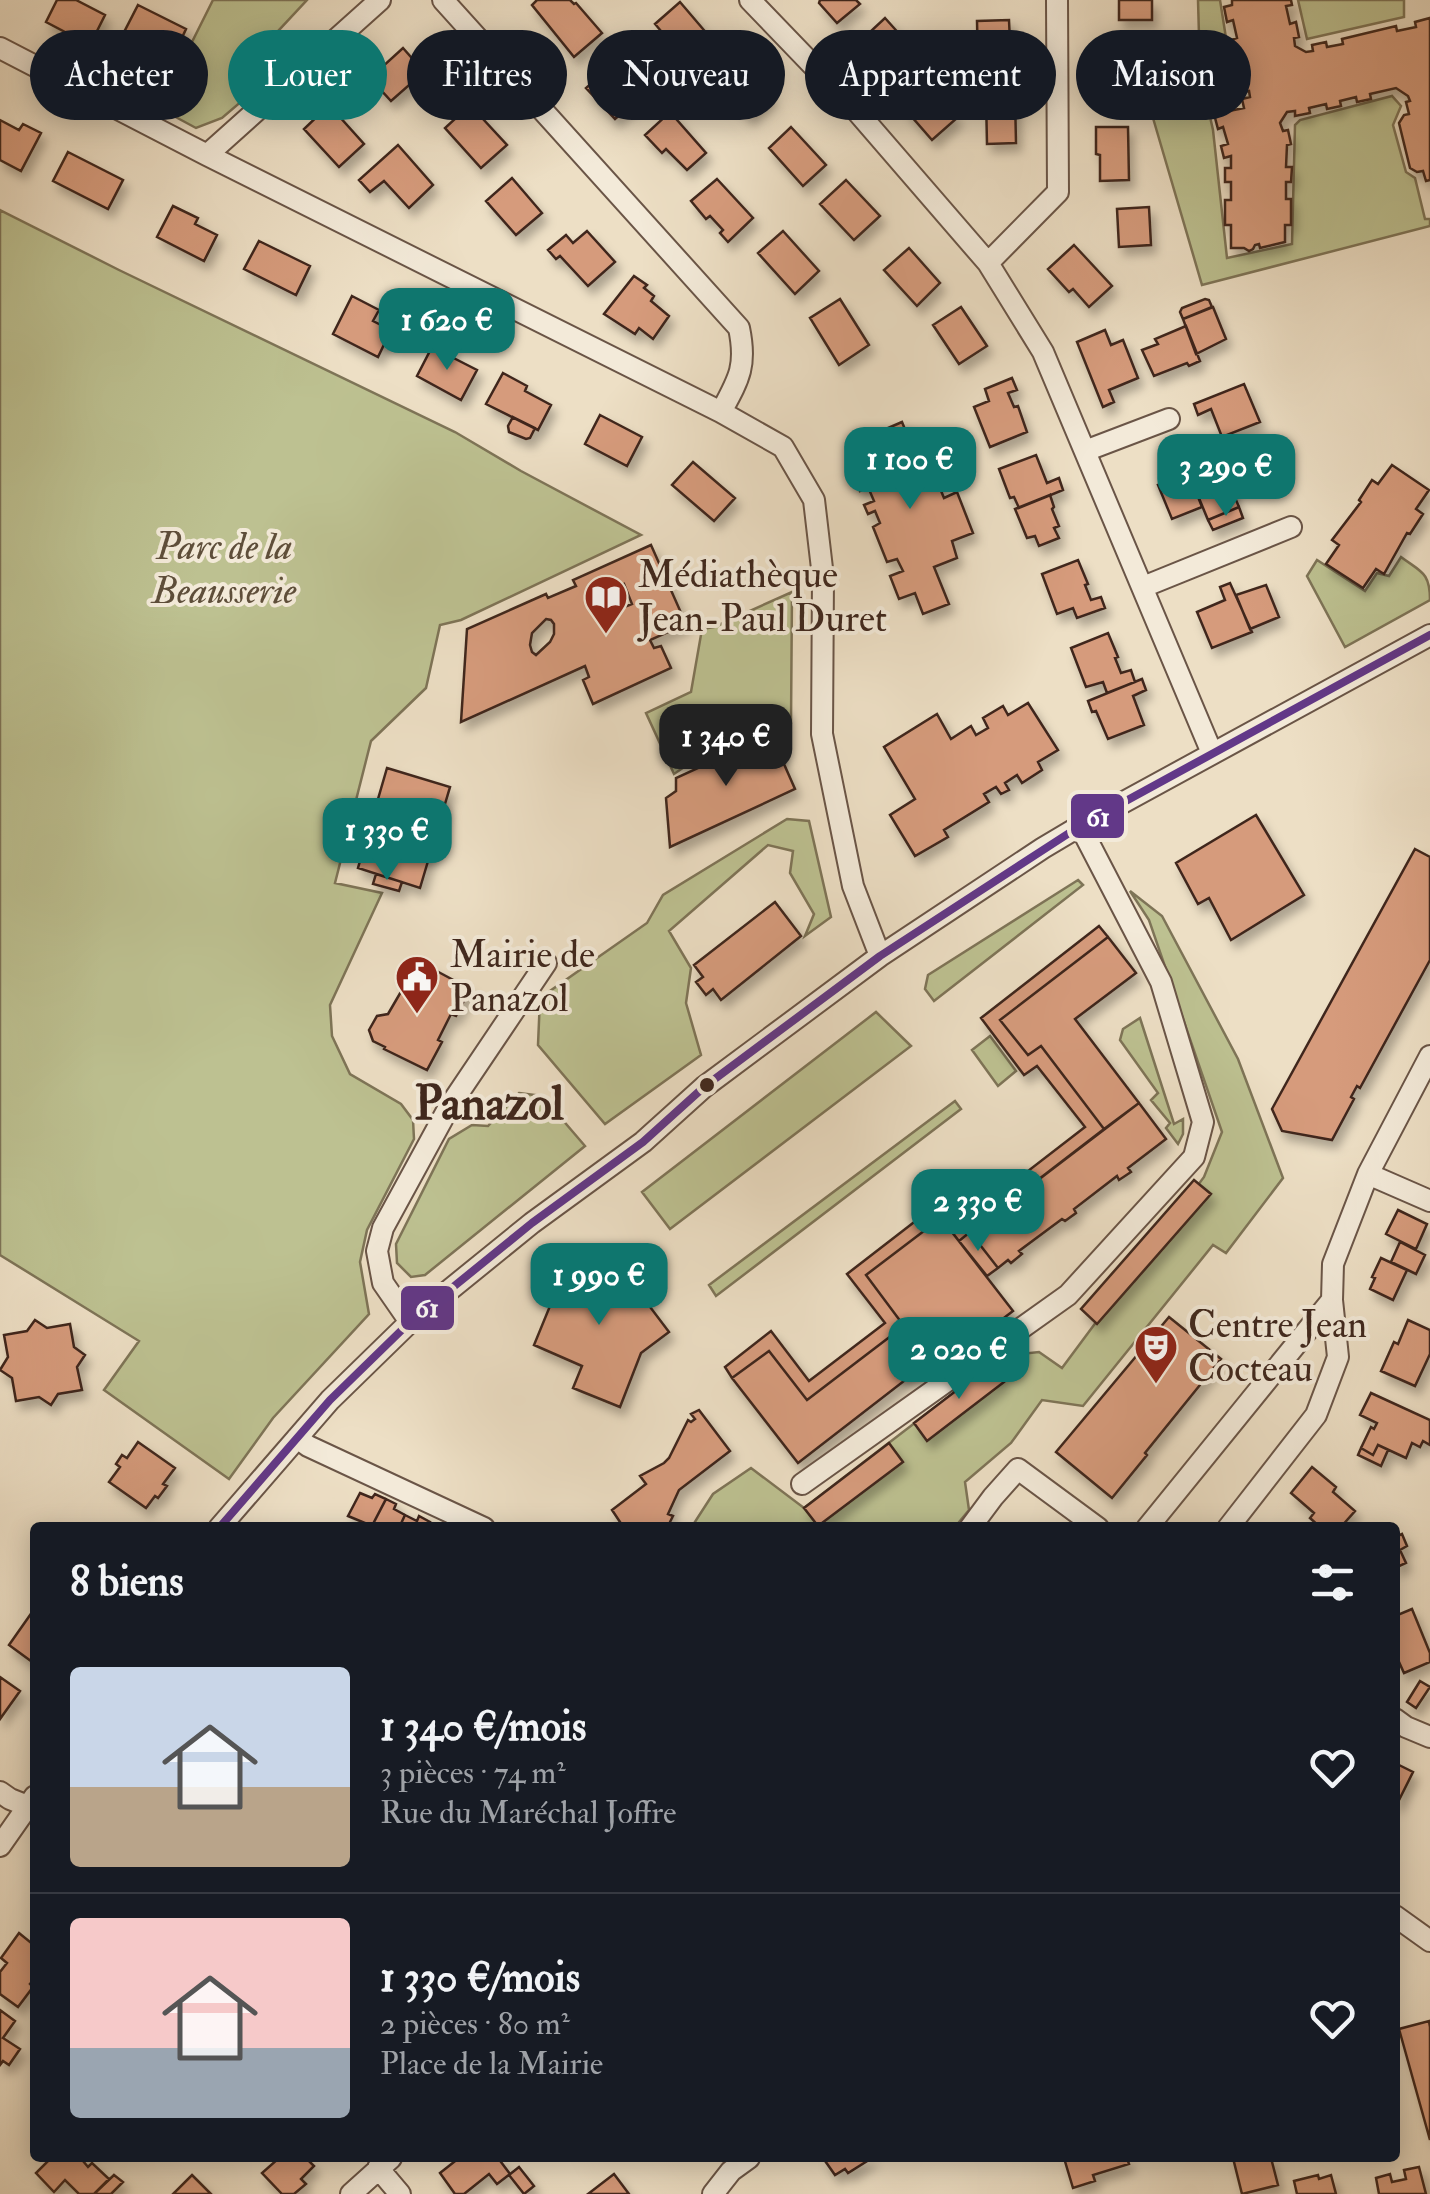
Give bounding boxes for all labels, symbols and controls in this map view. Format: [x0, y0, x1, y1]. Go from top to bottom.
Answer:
chip: Acheter [30, 30, 208, 120]
chip: Louer [228, 30, 387, 120]
chip: Filtres [407, 30, 567, 120]
chip: Nouveau [587, 30, 785, 120]
chip: Appartement [805, 30, 1056, 120]
chip: Maison [1076, 30, 1251, 120]
pin: 1 620 € [355, 288, 539, 373]
text: 1 620 € [401, 300, 493, 340]
pin: 1 100 € [818, 427, 1002, 512]
pin: 3 290 € [1134, 434, 1318, 519]
text: 1 100 € [866, 439, 954, 479]
text: 3 290 € [1179, 446, 1273, 486]
park label: Parc de la Beausserie [150, 523, 296, 615]
place label: Médiathèque Jean-Paul Duret [637, 551, 887, 643]
library icon: Médiathèque Jean-Paul Duret [583, 574, 629, 635]
pin: 1 340 € [634, 704, 818, 789]
text: 1 340 € [681, 716, 771, 756]
line badge: 61 [1069, 792, 1126, 840]
pin: 1 330 € [295, 798, 479, 883]
text: 61 [1086, 800, 1110, 835]
text: 1 330 € [345, 810, 429, 850]
place label: Mairie de Panazol [450, 931, 595, 1023]
public building icon: Mairie de Panazol [394, 954, 440, 1015]
district label: Panazol [414, 1074, 564, 1134]
unlabelled marker [697, 1075, 717, 1095]
pin: 2 330 € [886, 1169, 1070, 1254]
text: 2 330 € [933, 1181, 1023, 1221]
pin: 1 990 € [507, 1243, 691, 1328]
text: 1 990 € [553, 1255, 645, 1295]
line badge: 61 [399, 1284, 456, 1332]
text: 61 [415, 1291, 439, 1326]
place label: Centre Jean Cocteau [1188, 1301, 1367, 1393]
pin: 2 020 € [867, 1317, 1051, 1402]
theatre icon: Centre Jean Cocteau [1133, 1324, 1179, 1385]
text: 2 020 € [910, 1329, 1008, 1369]
icon: filters [1305, 1555, 1360, 1610]
text: 8 biens [70, 1556, 184, 1608]
text: 1 340 €/mois [380, 1701, 586, 1753]
icon: home [150, 1707, 270, 1827]
icon: heart [1305, 1740, 1360, 1795]
text: 3 pièces · 74 m² [380, 1753, 565, 1793]
text: Rue du Maréchal Joffre [380, 1793, 676, 1833]
text: 1 330 €/mois [380, 1952, 580, 2004]
icon: home [150, 1958, 270, 2078]
icon: heart [1305, 1991, 1360, 2046]
text: 2 pièces · 80 m² [380, 2004, 570, 2044]
text: Place de la Mairie [380, 2044, 603, 2084]

